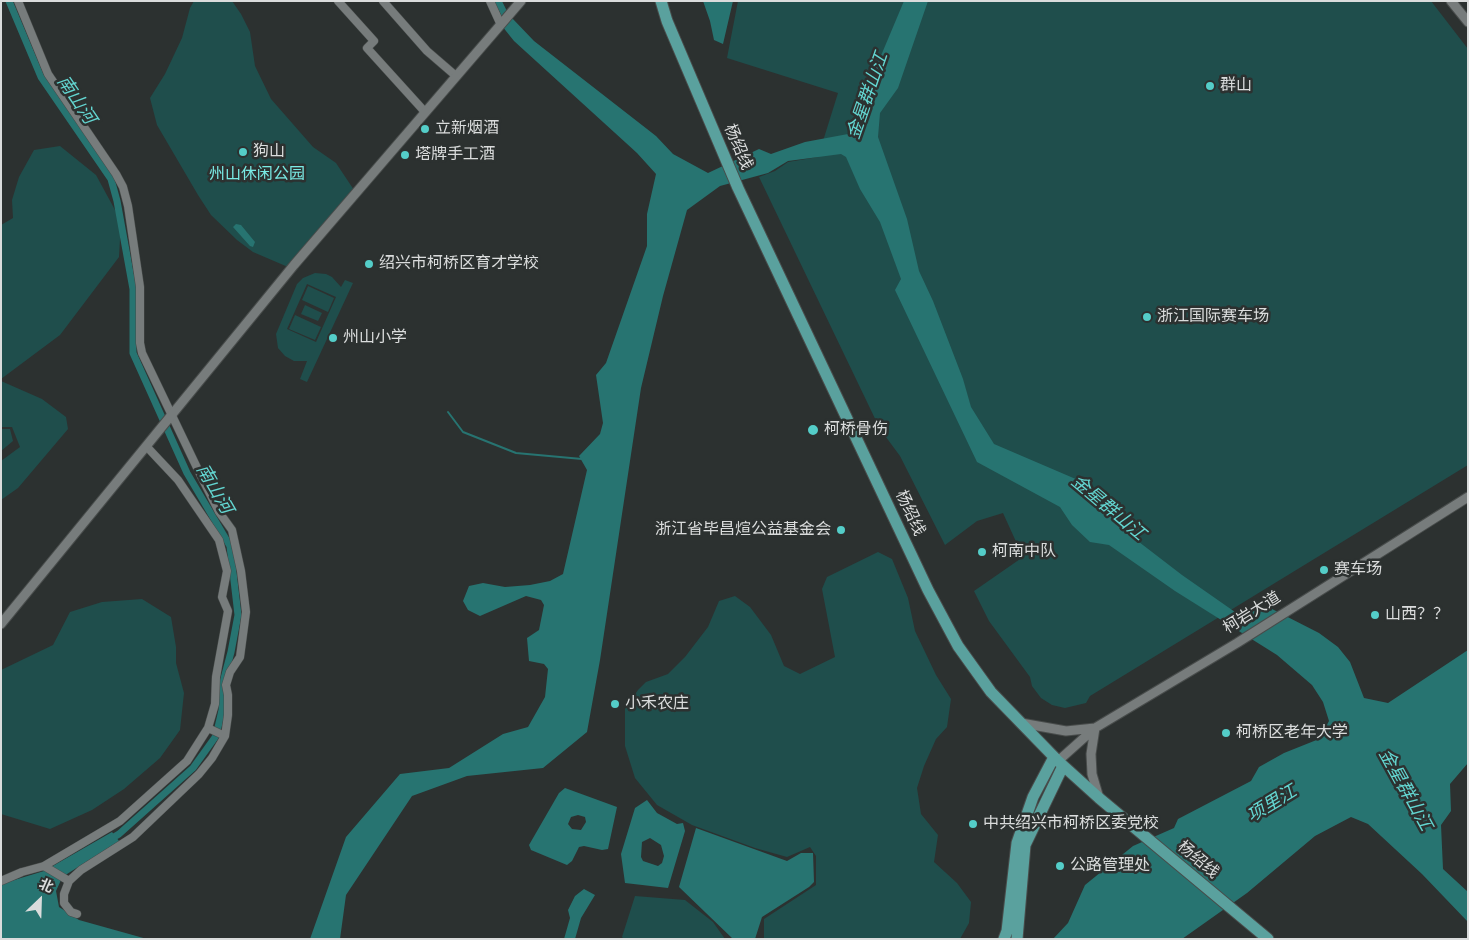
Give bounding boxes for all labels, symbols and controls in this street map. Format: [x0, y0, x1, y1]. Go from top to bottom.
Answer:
water label: 金星群山江 [843, 50, 893, 142]
water label: 南山河 [52, 72, 100, 128]
place label: 群山 [1220, 76, 1252, 96]
marker: 群山 [1204, 80, 1216, 92]
place label: 立新烟酒 [435, 119, 499, 139]
street label: 杨绍线 [720, 121, 756, 173]
marker: 立新烟酒 [419, 123, 431, 135]
place label: 狗山 [253, 142, 285, 162]
place label: 塔牌手工酒 [415, 145, 495, 165]
marker: 狗山 [237, 146, 249, 158]
marker: 塔牌手工酒 [399, 149, 411, 161]
park label: 州山休闲公园 [209, 165, 305, 185]
place label: 绍兴市柯桥区育才学校 [379, 254, 539, 274]
marker: 绍兴市柯桥区育才学校 [363, 258, 375, 270]
place label: 浙江国际赛车场 [1157, 307, 1269, 327]
marker: 浙江国际赛车场 [1141, 311, 1153, 323]
place label: 州山小学 [343, 328, 407, 348]
marker: 州山小学 [327, 332, 339, 344]
place label: 柯桥骨伤 [824, 420, 888, 440]
marker: 柯桥骨伤 [806, 423, 820, 437]
water label: 南山河 [191, 460, 237, 518]
water label: 金星群山江 [1067, 471, 1149, 545]
street label: 杨绍线 [891, 487, 929, 539]
place label: 浙江省毕昌煊公益基金会 [655, 520, 831, 540]
marker: 浙江省毕昌煊公益基金会 [835, 524, 847, 536]
place label: 柯南中队 [992, 542, 1056, 562]
marker: 柯南中队 [976, 546, 988, 558]
place label: 赛车场 [1334, 560, 1382, 580]
marker: 赛车场 [1318, 564, 1330, 576]
street label: 柯岩大道 [1220, 588, 1284, 638]
place label: 山西？？ [1385, 605, 1449, 625]
marker: 山西？？ [1369, 609, 1381, 621]
place label: 小禾农庄 [625, 694, 689, 714]
marker: 小禾农庄 [609, 698, 621, 710]
place label: 柯桥区老年大学 [1236, 723, 1348, 743]
marker: 柯桥区老年大学 [1220, 727, 1232, 739]
water label: 金星群山江 [1374, 745, 1436, 835]
water label: 项里江 [1243, 781, 1301, 827]
place label: 中共绍兴市柯桥区委党校 [983, 814, 1159, 834]
marker: 中共绍兴市柯桥区委党校 [967, 818, 979, 830]
street label: 杨绍线 [1173, 837, 1223, 883]
place label: 公路管理处 [1070, 856, 1150, 876]
marker: 公路管理处 [1054, 860, 1066, 872]
north arrow [15, 875, 65, 925]
text: 北 [36, 875, 56, 896]

